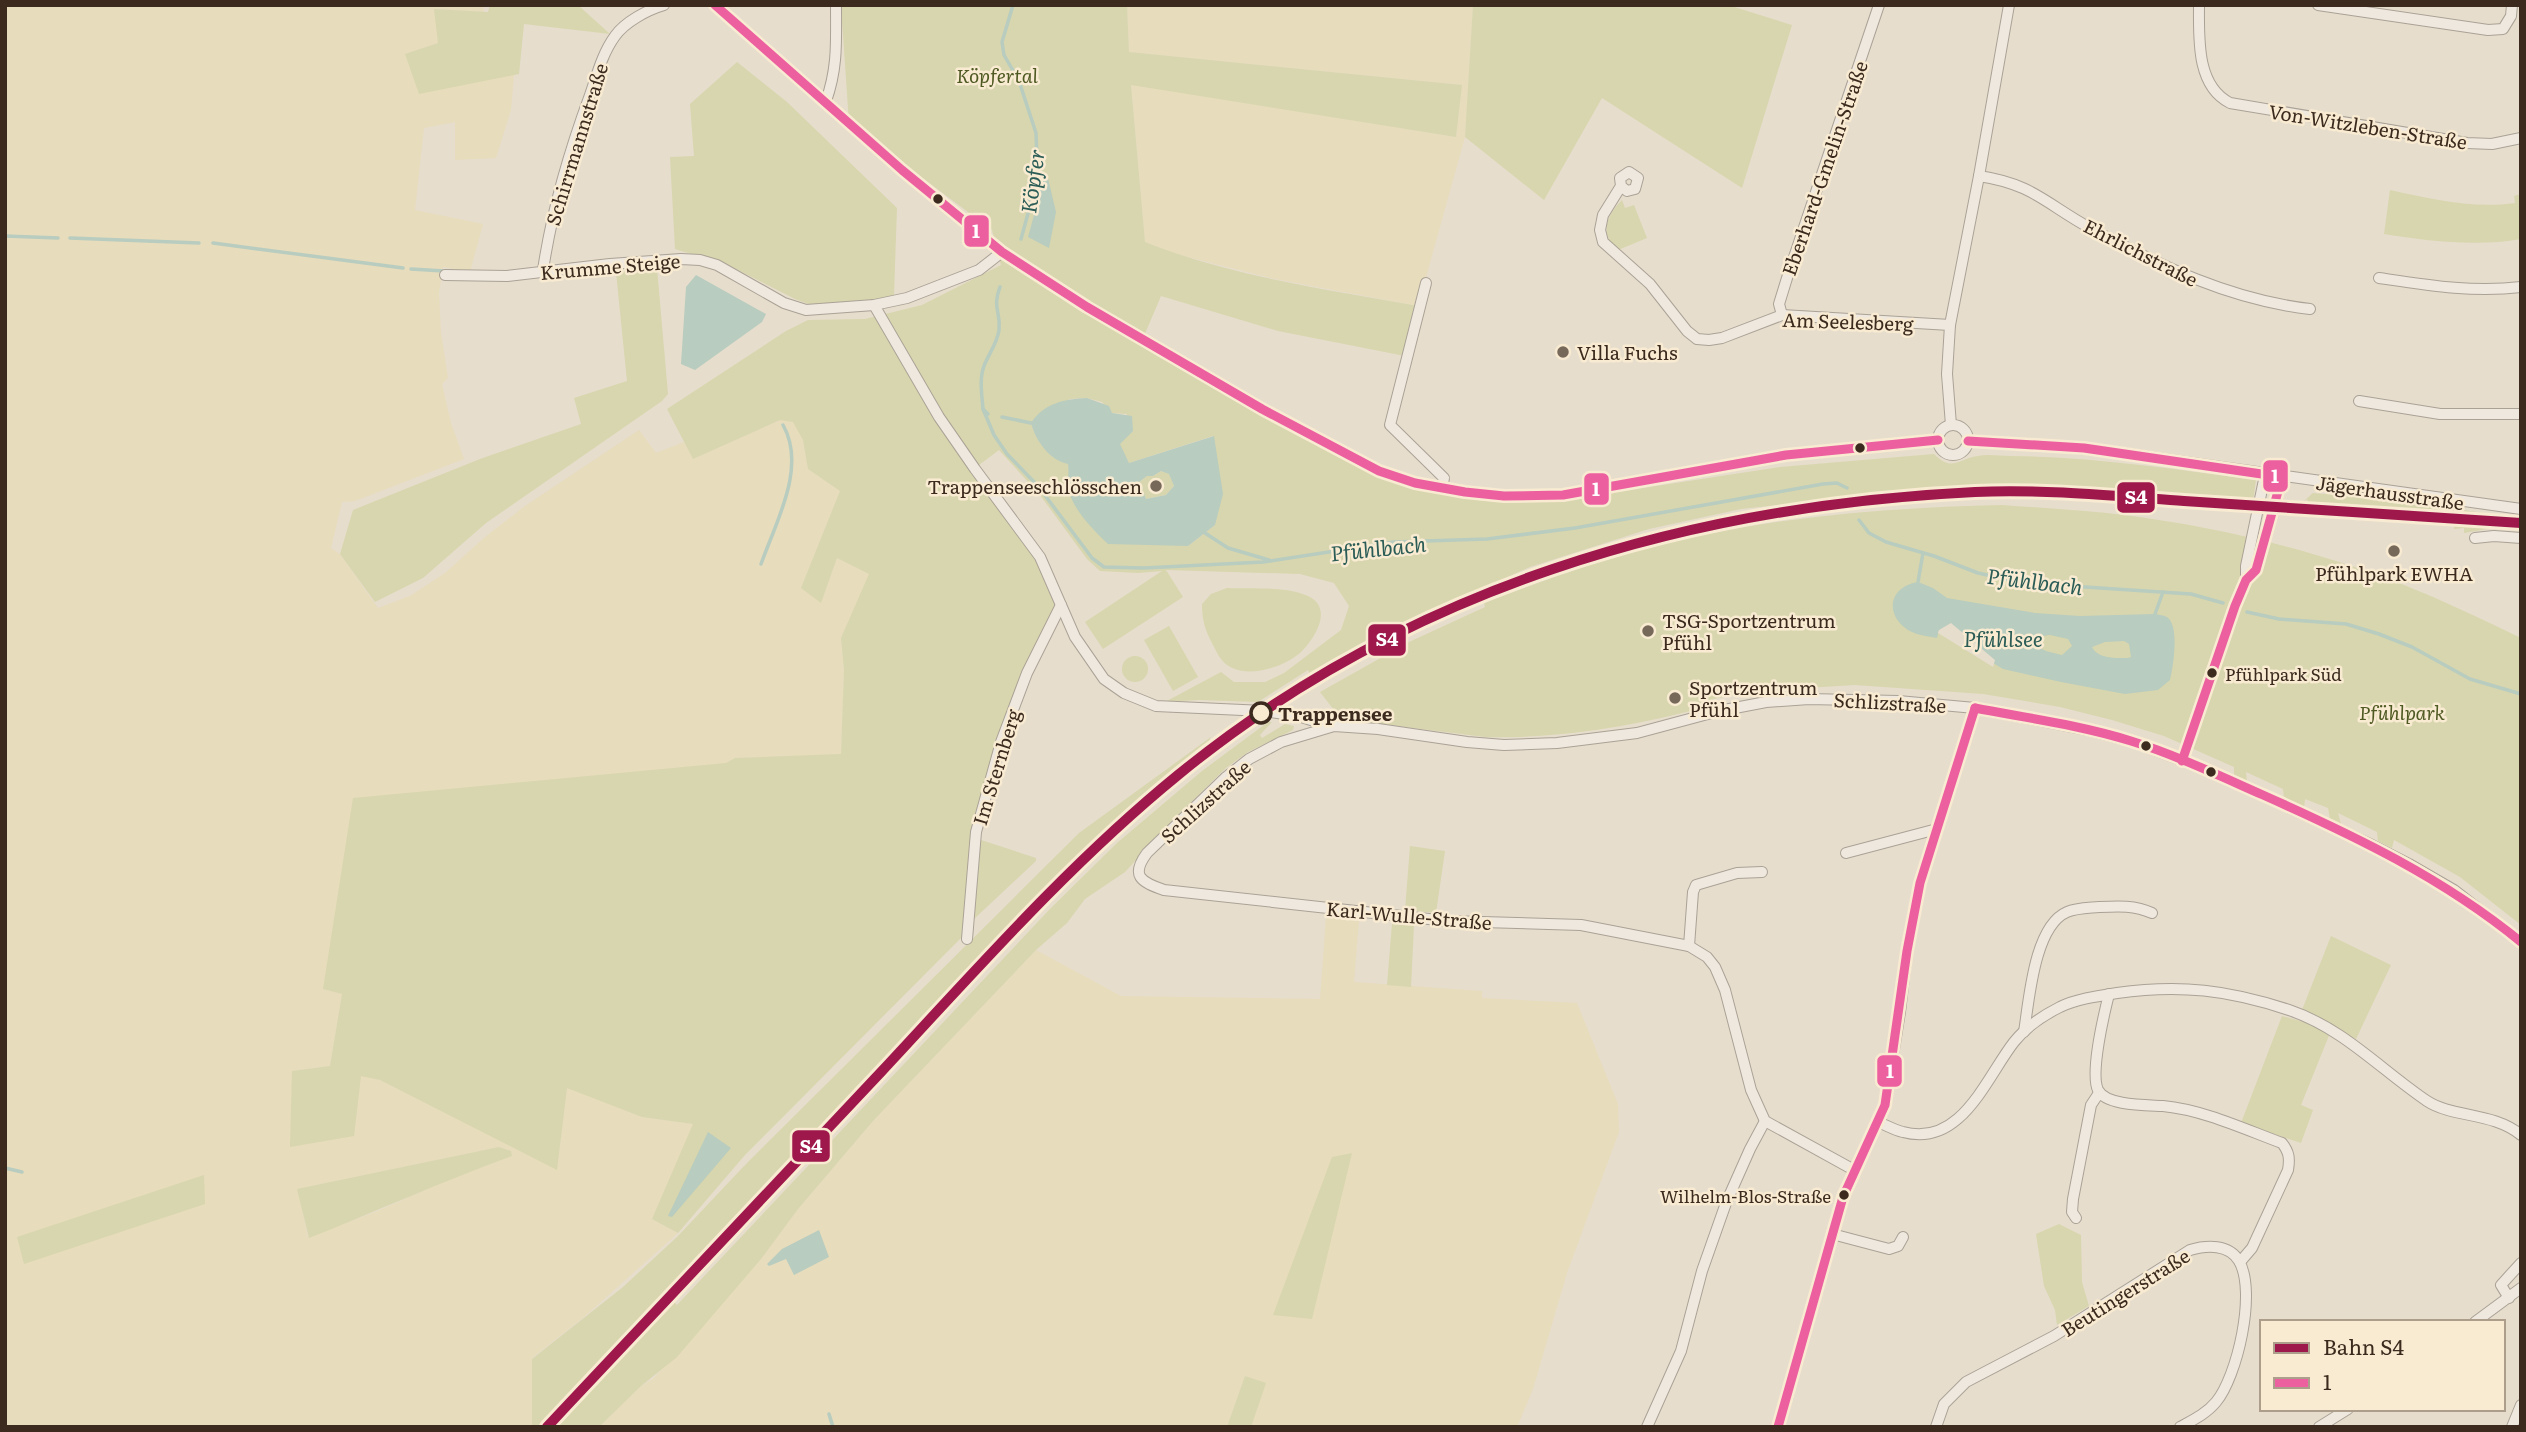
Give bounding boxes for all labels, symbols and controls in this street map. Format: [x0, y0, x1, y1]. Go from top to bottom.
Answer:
street label: Eberhard-Gmelin-Straße [1774, 57, 1874, 279]
street label: Schirrmannstraße [538, 59, 614, 229]
park label: Köpfertal [956, 61, 1038, 89]
street label: Von-Witzleben-Straße [2267, 96, 2469, 156]
water label: Köpfer [1011, 147, 1051, 215]
unlabelled marker [931, 192, 945, 206]
street label: Ehrlichstraße [2079, 211, 2203, 293]
line badge: 1 [963, 214, 990, 248]
text: 1 [972, 216, 980, 244]
street label: Krumme Steige [539, 246, 681, 286]
street label: Am Seelesberg [1782, 305, 1915, 337]
place label: Villa Fuchs [1577, 338, 1678, 366]
marker: Villa Fuchs [1555, 344, 1571, 360]
unlabelled marker [1853, 441, 1867, 455]
line badge: 1 [2262, 459, 2289, 493]
text: 1 [2271, 461, 2279, 489]
street label: Jägerhausstraße [2314, 468, 2466, 516]
place label: Trappenseeschlösschen [927, 472, 1142, 500]
line badge: 1 [1583, 472, 1610, 506]
text: 1 [1592, 474, 1600, 502]
marker: Trappenseeschlösschen [1148, 478, 1164, 494]
line badge: S4 [2116, 481, 2156, 514]
text: S4 [2124, 482, 2148, 510]
water label: Pfühlbach [1329, 526, 1428, 567]
marker: Pfühlpark EWHA [2386, 543, 2402, 559]
water label: Pfühlbach [1985, 559, 2085, 601]
place label: Pfühlpark EWHA [2315, 559, 2473, 587]
place label: TSG-Sportzentrum Pfühl [1662, 606, 1836, 656]
water label: Pfühlsee [1963, 622, 2043, 653]
line badge: S4 [1367, 623, 1407, 657]
marker: TSG-Sportzentrum Pfühl [1640, 623, 1656, 639]
text: S4 [1375, 624, 1399, 652]
place label: Pfühlpark Süd [2225, 661, 2342, 686]
marker: Pfühlpark Süd [2205, 666, 2219, 680]
place label: Sportzentrum Pfühl [1689, 673, 1817, 723]
street label: Schlizstraße [1833, 685, 1947, 719]
marker: Sportzentrum Pfühl [1667, 690, 1683, 706]
park label: Pfühlpark [2359, 698, 2445, 726]
place label: Trappensee [1278, 699, 1393, 727]
marker: Trappensee [1250, 702, 1272, 724]
street label: Im Sternberg [965, 705, 1027, 829]
unlabelled marker [2139, 739, 2153, 753]
street label: Schlizstraße [1154, 753, 1256, 849]
unlabelled marker [2204, 765, 2218, 779]
street label: Karl-Wulle-Straße [1325, 894, 1493, 936]
line badge: 1 [1876, 1054, 1903, 1088]
text: 1 [1886, 1056, 1894, 1084]
line badge: S4 [791, 1129, 831, 1163]
text: S4 [799, 1131, 823, 1159]
place label: Wilhelm-Blos-Straße [1660, 1183, 1831, 1208]
marker: Wilhelm-Blos-Straße [1837, 1188, 1851, 1202]
street label: Beutingerstraße [2055, 1241, 2195, 1343]
legend [2260, 1320, 2505, 1411]
text: Bahn S4 [2323, 1330, 2405, 1361]
text: 1 [2323, 1365, 2332, 1396]

